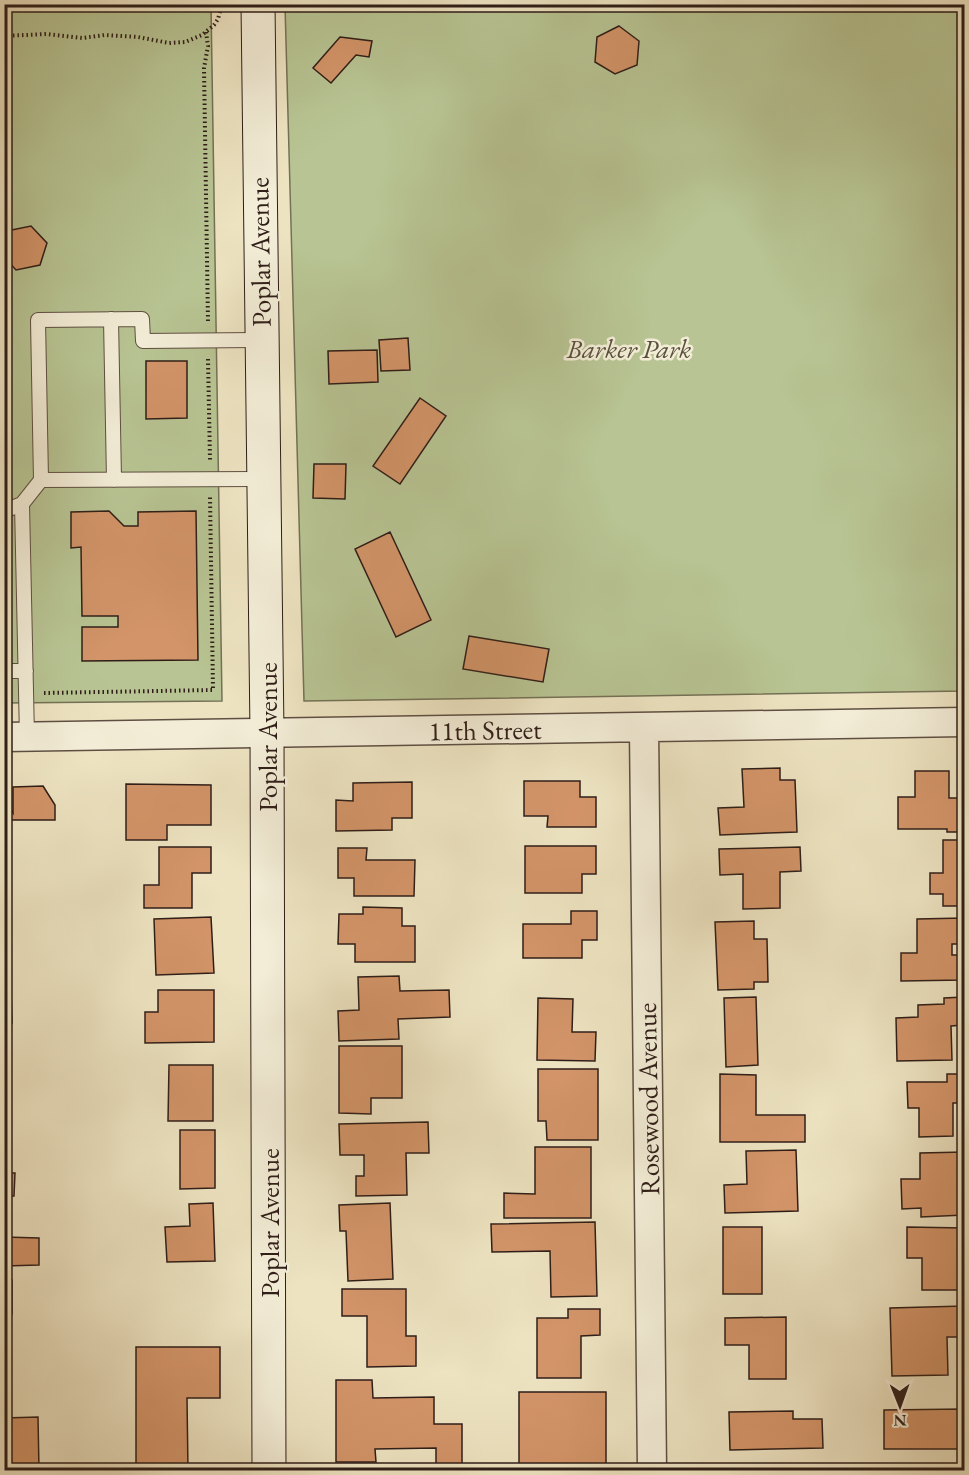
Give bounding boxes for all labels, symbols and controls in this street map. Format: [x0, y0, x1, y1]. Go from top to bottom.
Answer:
street label: Poplar Avenue [241, 177, 279, 327]
park label: Barker Park [566, 331, 691, 366]
street label: Poplar Avenue [250, 662, 285, 812]
street label: 11th Street [428, 712, 542, 748]
street label: Rosewood Avenue [629, 1002, 667, 1196]
street label: Poplar Avenue [252, 1148, 287, 1298]
north arrow [870, 1376, 930, 1436]
text: N [894, 1410, 907, 1431]

